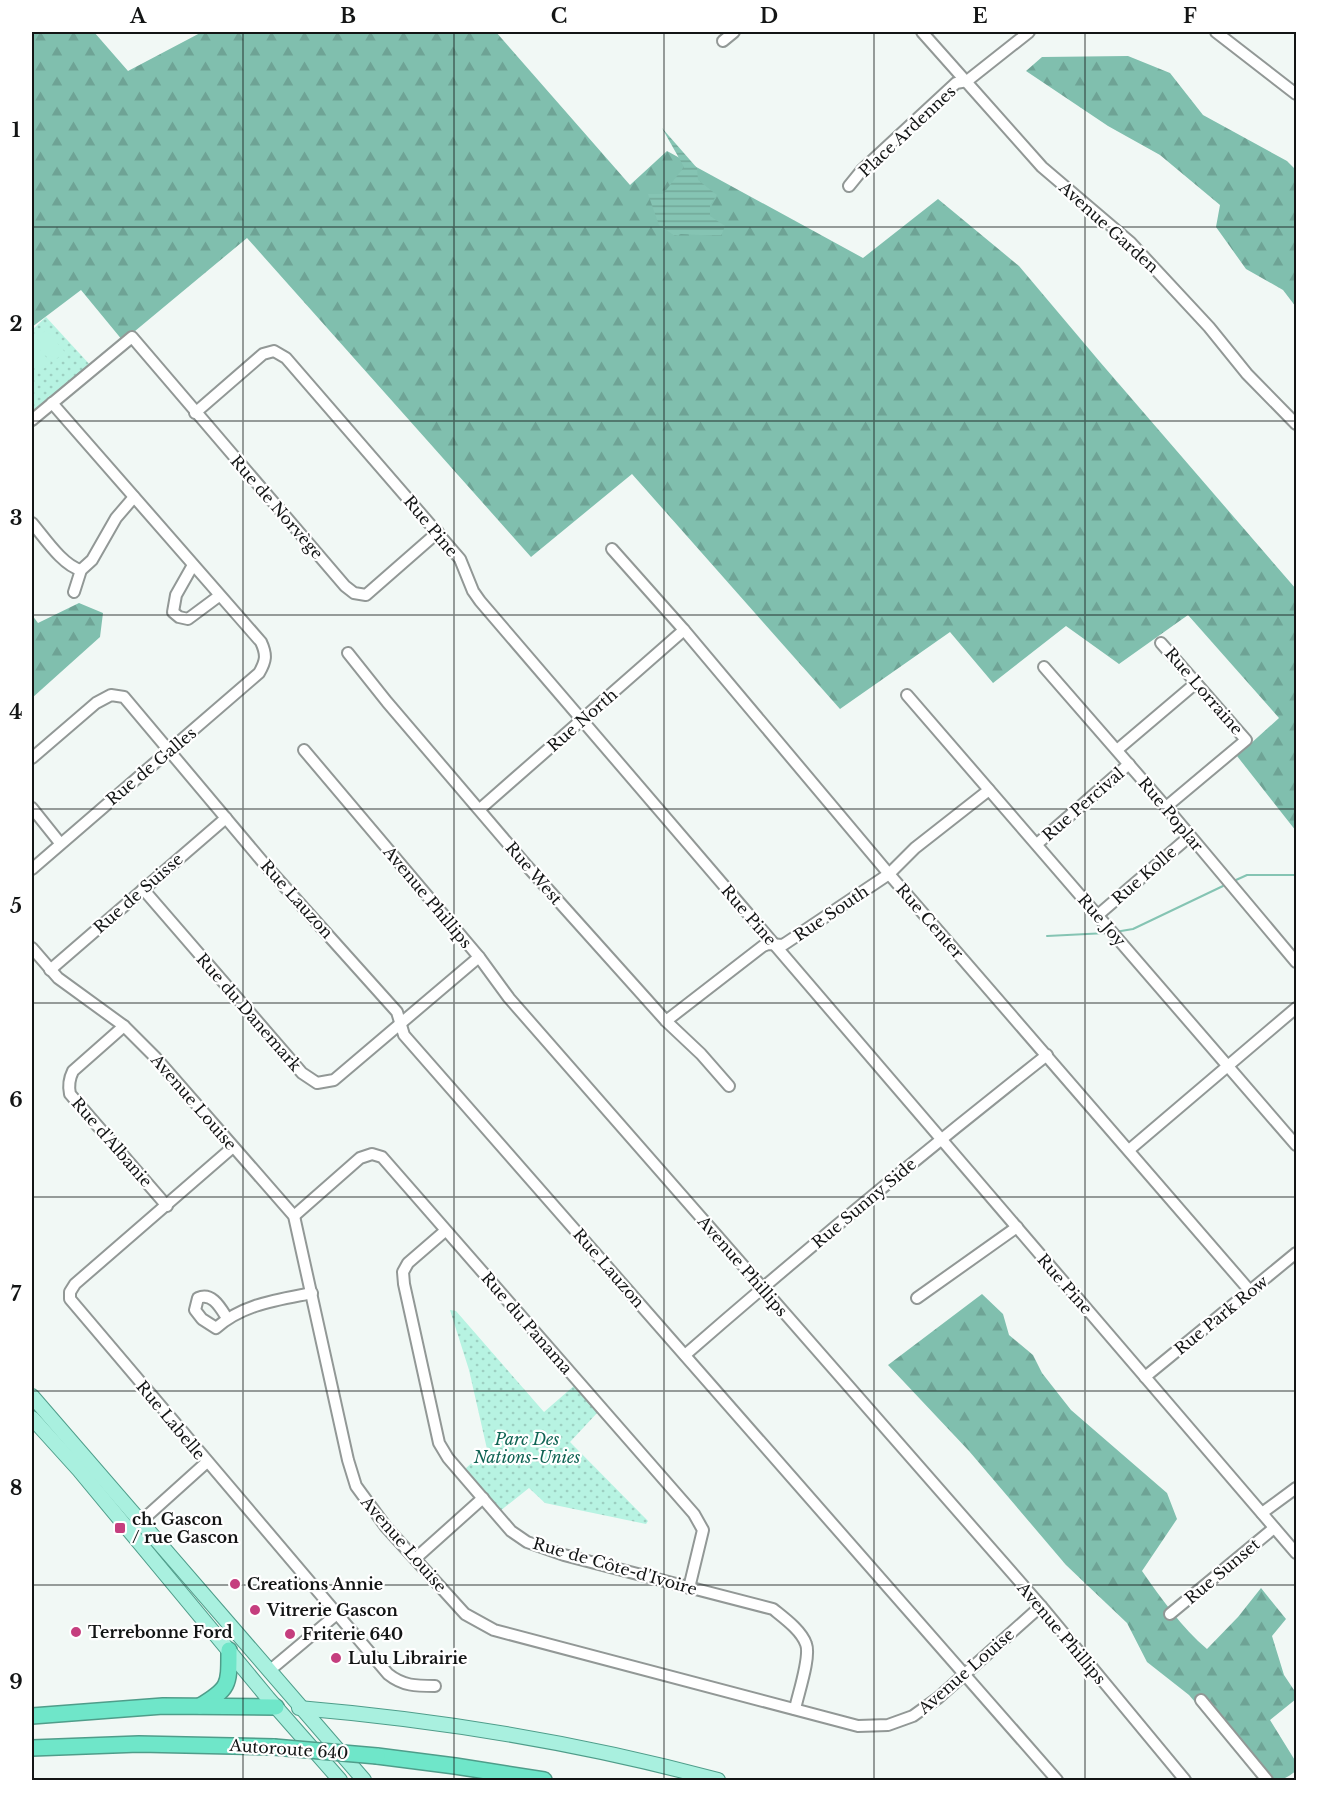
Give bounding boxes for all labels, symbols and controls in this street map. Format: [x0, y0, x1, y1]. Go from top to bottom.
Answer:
text: A [129, 4, 147, 28]
text: B [340, 4, 356, 28]
text: C [551, 4, 567, 28]
text: D [760, 4, 778, 28]
text: E [972, 4, 988, 28]
text: F [1183, 4, 1197, 28]
street label: Place Ardennes [854, 81, 960, 181]
text: 1 [12, 118, 21, 142]
street label: Avenue Garden [1054, 176, 1163, 277]
text: 2 [9, 312, 23, 336]
street label: Rue de Norvège [227, 451, 327, 563]
street label: Rue Pine [400, 491, 462, 561]
text: 3 [10, 506, 22, 530]
street label: Rue Lorraine [1161, 643, 1247, 739]
street label: Rue North [543, 684, 621, 756]
text: 4 [9, 700, 23, 724]
street label: Rue de Galles [102, 723, 200, 809]
street label: Rue Percival [1038, 763, 1128, 845]
street label: Rue Poplar [1134, 773, 1208, 855]
street label: Rue West [501, 838, 567, 908]
street label: Avenue Phillips [379, 841, 476, 952]
street label: Rue Kolle [1108, 841, 1180, 909]
street label: Rue de Suisse [89, 849, 187, 937]
street label: Rue Lauzon [257, 856, 337, 942]
street label: Rue Center [892, 879, 968, 963]
street label: Rue Pine [717, 881, 781, 949]
street label: Rue South [790, 881, 872, 945]
street label: Rue Joy [1074, 890, 1131, 951]
text: 5 [10, 894, 22, 918]
street label: Rue du Danemark [192, 949, 306, 1075]
street label: Avenue Louise [146, 1049, 241, 1154]
text: 6 [9, 1088, 23, 1112]
street label: Rue d'Albanie [67, 1093, 157, 1191]
street label: Rue Sunny Side [808, 1154, 920, 1252]
street label: Avenue Phillips [693, 1211, 792, 1320]
street label: Rue Lauzon [569, 1224, 649, 1312]
street label: Rue Pine [1033, 1250, 1097, 1318]
street label: Rue du Panama [477, 1268, 577, 1378]
street label: Rue Park Row [1170, 1271, 1272, 1359]
text: 7 [11, 1282, 22, 1306]
street label: Rue Labelle [132, 1376, 210, 1464]
park label: Parc Des Nations-Unies [473, 1429, 580, 1467]
text: 8 [10, 1476, 22, 1500]
street label: Avenue Louise [356, 1491, 451, 1596]
place label: ch. Gascon / rue Gascon [132, 1509, 239, 1547]
marker: ch. Gascon / rue Gascon [113, 1521, 127, 1535]
street label: Rue de Côte-d'Ivoire [531, 1533, 699, 1599]
street label: Rue Sunset [1180, 1534, 1264, 1608]
place label: Creations Annie [247, 1574, 383, 1594]
marker: Creations Annie [228, 1577, 242, 1591]
street label: Avenue Phillips [1013, 1577, 1110, 1688]
place label: Vitrerie Gascon [266, 1600, 398, 1620]
marker: Vitrerie Gascon [248, 1603, 262, 1617]
place label: Terrebonne Ford [88, 1622, 233, 1642]
place label: Friterie 640 [302, 1624, 403, 1644]
street label: Avenue Louise [913, 1624, 1018, 1719]
marker: Terrebonne Ford [69, 1625, 83, 1639]
marker: Friterie 640 [283, 1627, 297, 1641]
place label: Lulu Librairie [348, 1648, 467, 1668]
marker: Lulu Librairie [329, 1651, 343, 1665]
text: 9 [9, 1670, 23, 1694]
street label: Autoroute 640 [228, 1735, 349, 1763]

